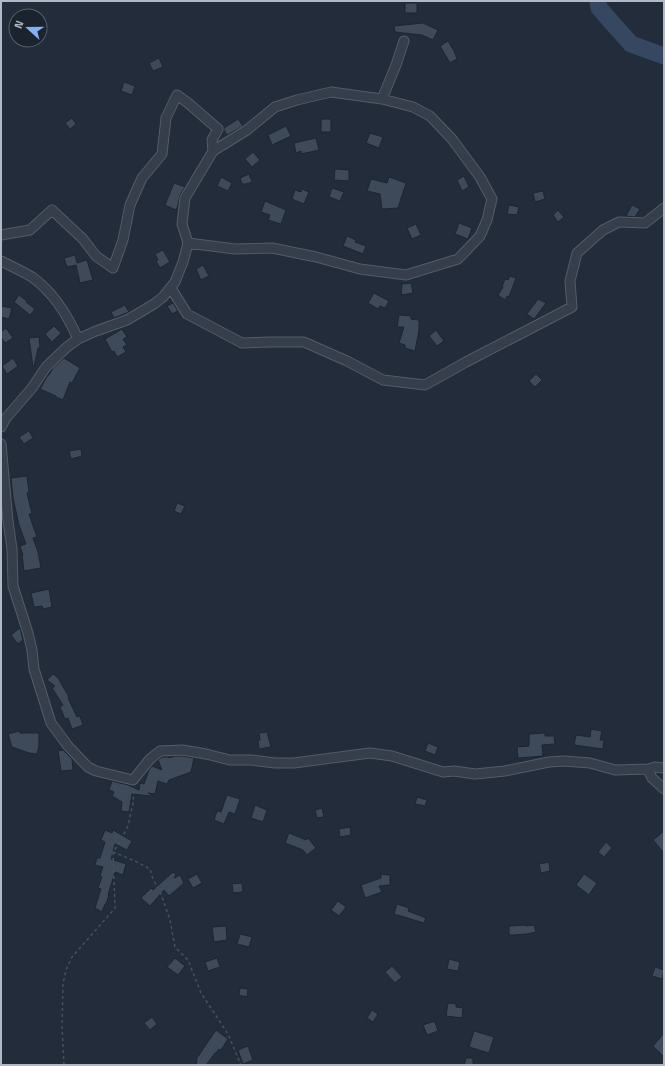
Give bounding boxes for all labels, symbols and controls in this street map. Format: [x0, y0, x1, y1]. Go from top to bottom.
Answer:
north arrow [8, 8, 48, 48]
text: N [10, 18, 27, 31]

